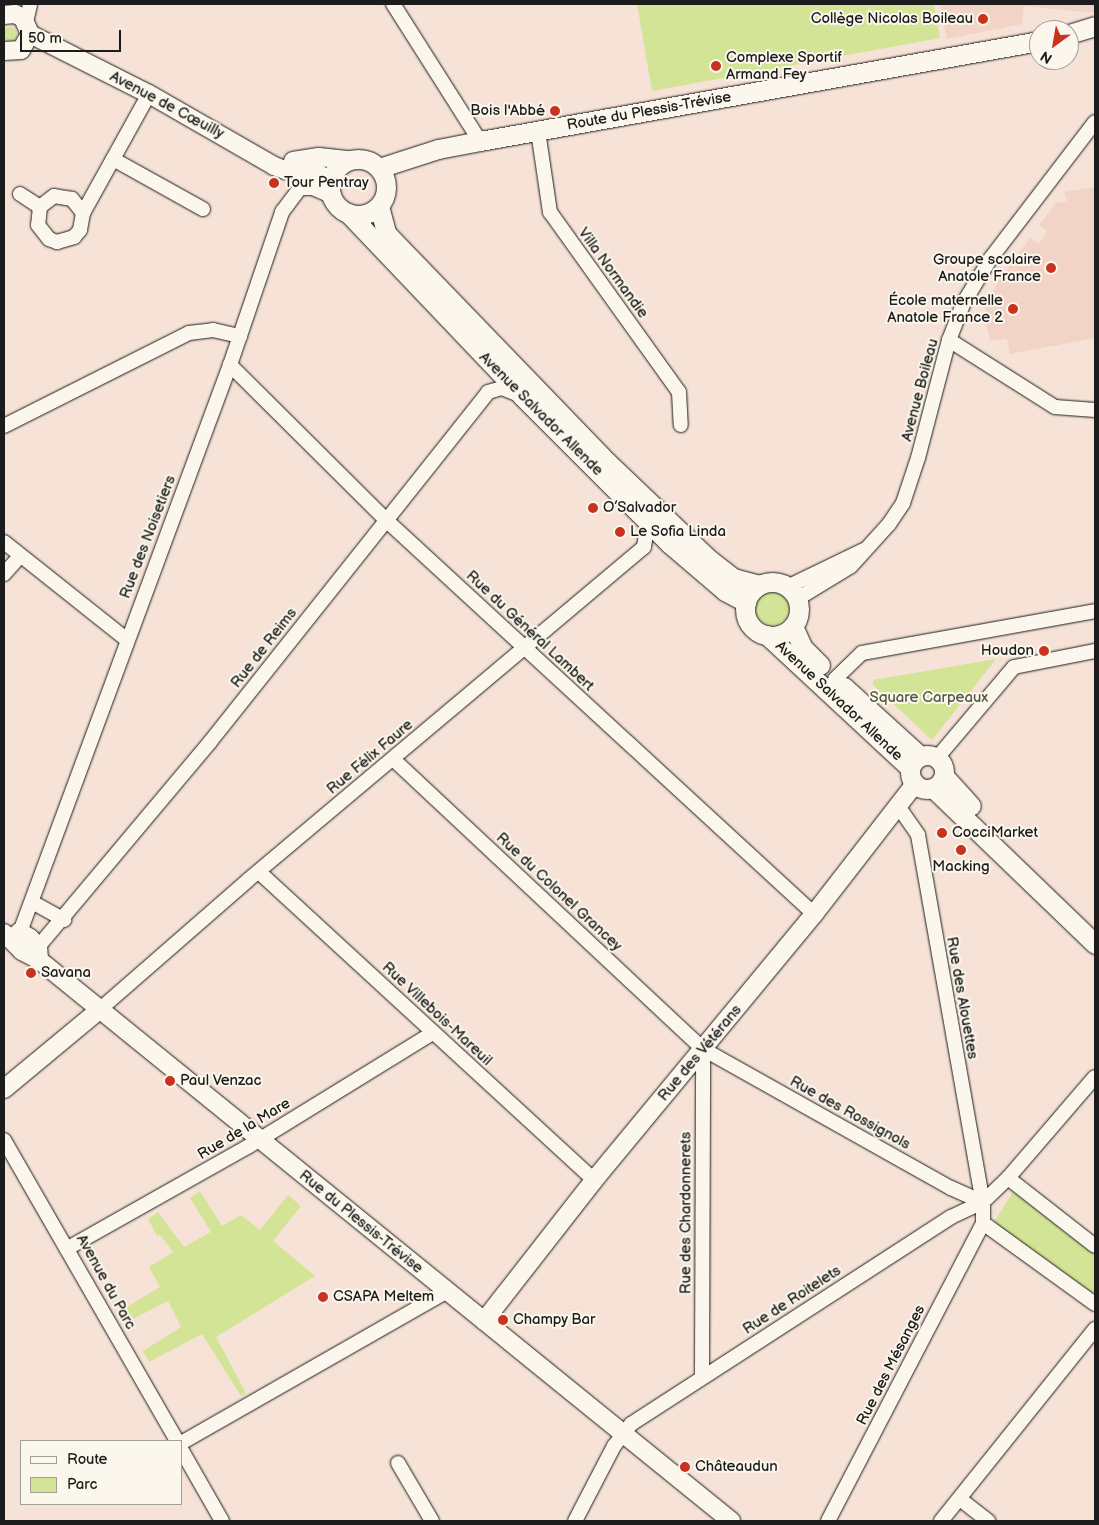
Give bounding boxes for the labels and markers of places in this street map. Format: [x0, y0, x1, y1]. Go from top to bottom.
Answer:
place label: Collège Nicolas Boileau [811, 10, 973, 28]
marker: Collège Nicolas Boileau [977, 13, 989, 25]
place label: Complexe Sportif Armand Fey [726, 48, 842, 83]
marker: Complexe Sportif Armand Fey [710, 60, 722, 72]
place label: Bois l'Abbé [470, 102, 545, 120]
marker: Bois l'Abbé [549, 105, 561, 117]
place label: Tour Pentray [284, 174, 369, 192]
marker: Tour Pentray [268, 177, 280, 189]
place label: Groupe scolaire Anatole France [933, 250, 1041, 285]
marker: Groupe scolaire Anatole France [1045, 262, 1057, 274]
place label: École maternelle Anatole France 2 [887, 291, 1003, 326]
marker: École maternelle Anatole France 2 [1007, 303, 1019, 315]
place label: O’Salvador [603, 499, 676, 517]
marker: O’Salvador [587, 502, 599, 514]
place label: Le Sofia Linda [630, 523, 726, 541]
marker: Le Sofia Linda [614, 526, 626, 538]
place label: Houdon [981, 642, 1034, 660]
marker: Houdon [1038, 645, 1050, 657]
place label: CocciMarket [952, 824, 1038, 842]
marker: CocciMarket [936, 827, 948, 839]
marker: Macking [955, 844, 967, 856]
place label: Macking [932, 858, 990, 876]
place label: Savana [41, 964, 91, 982]
marker: Savana [25, 967, 37, 979]
place label: Paul Venzac [180, 1072, 262, 1090]
marker: Paul Venzac [164, 1075, 176, 1087]
place label: CSAPA Meltem [333, 1288, 434, 1306]
marker: CSAPA Meltem [317, 1291, 329, 1303]
place label: Champy Bar [513, 1311, 596, 1329]
marker: Champy Bar [497, 1314, 509, 1326]
place label: Châteaudun [695, 1458, 778, 1476]
marker: Châteaudun [679, 1461, 691, 1473]

